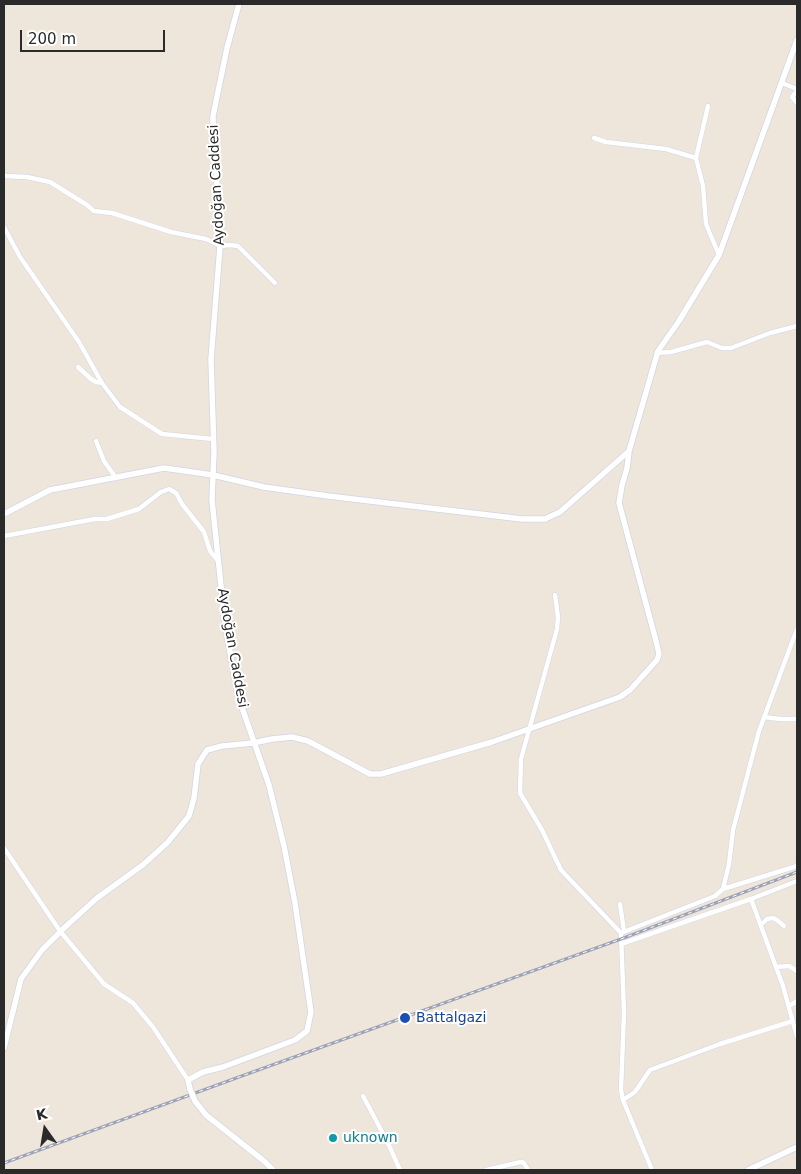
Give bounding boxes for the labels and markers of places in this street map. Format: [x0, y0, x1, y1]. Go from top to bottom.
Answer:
place label: Battalgazi [416, 1010, 486, 1026]
marker: Battalgazi [398, 1011, 412, 1025]
place label: uknown [343, 1130, 398, 1146]
marker: uknown [327, 1132, 339, 1144]

